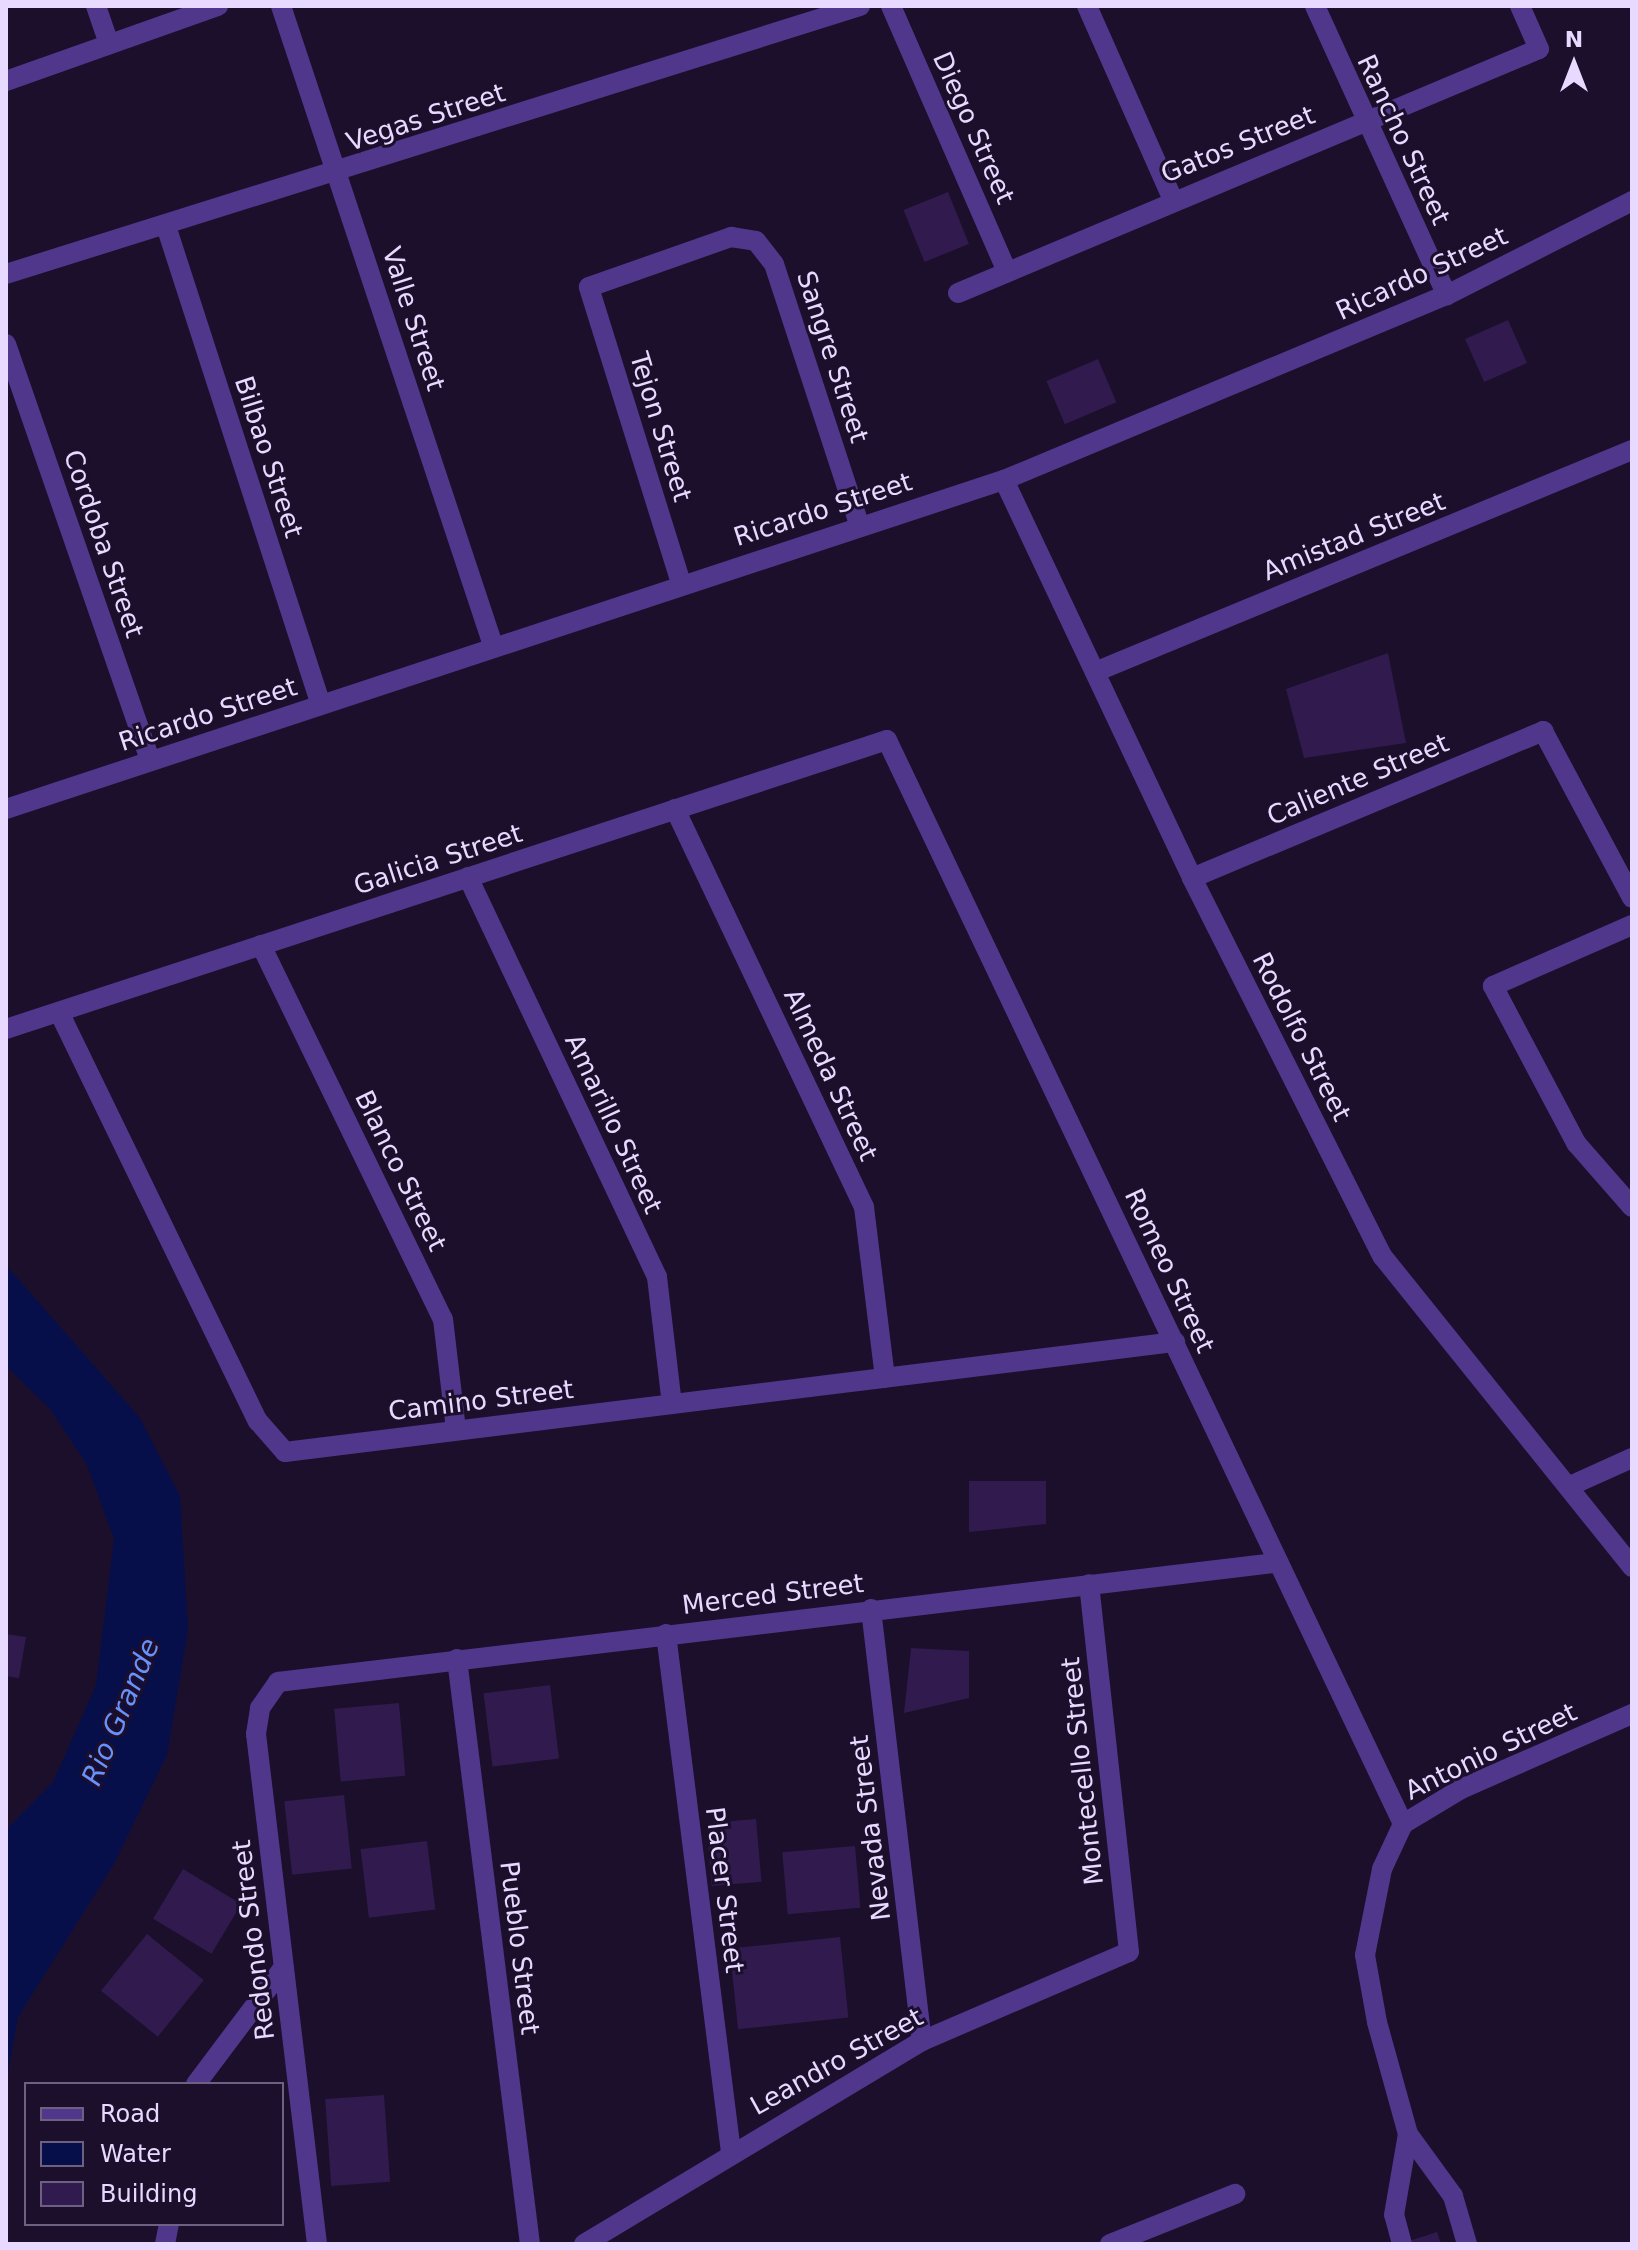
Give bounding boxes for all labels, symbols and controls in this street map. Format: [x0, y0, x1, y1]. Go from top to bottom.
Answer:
north arrow [1534, 24, 1614, 104]
text: N [1565, 27, 1583, 52]
street label: Diego Street [926, 47, 1020, 209]
street label: Rancho Street [1350, 50, 1456, 230]
street label: Vegas Street [343, 78, 509, 158]
street label: Gatos Street [1157, 100, 1319, 190]
street label: Ricardo Street [1331, 221, 1513, 327]
street label: Valle Street [375, 243, 451, 395]
street label: Sangre Street [790, 267, 874, 447]
street label: Tejon Street [623, 349, 697, 505]
street label: Bilbao Street [227, 372, 309, 542]
street label: Cordoba Street [56, 446, 150, 642]
street label: Ricardo Street [730, 467, 916, 553]
street label: Amistad Street [1258, 486, 1450, 588]
street label: Ricardo Street [115, 672, 301, 758]
street label: Caliente Street [1262, 728, 1454, 832]
street label: Galicia Street [350, 818, 526, 902]
street label: Rodolfo Street [1245, 948, 1357, 1126]
street label: Almeda Street [777, 984, 883, 1166]
street label: Amarillo Street [558, 1029, 668, 1219]
street label: Blanco Street [348, 1086, 452, 1256]
street label: Romeo Street [1117, 1184, 1221, 1358]
street label: Camino Street [387, 1374, 575, 1428]
street label: Merced Street [680, 1568, 866, 1622]
water label: Rio Grande [75, 1633, 167, 1791]
street label: Montecello Street [1056, 1656, 1110, 1886]
street label: Antonio Street [1400, 1697, 1582, 1807]
street label: Nevada Street [844, 1734, 898, 1922]
street label: Placer Street [698, 1805, 750, 1975]
street label: Redondo Street [226, 1838, 282, 2042]
street label: Pueblo Street [493, 1859, 545, 2037]
street label: Leandro Street [745, 2002, 929, 2122]
legend [24, 2082, 284, 2226]
text: Road [100, 2100, 160, 2128]
text: Water [100, 2140, 171, 2168]
text: Building [100, 2180, 197, 2208]

